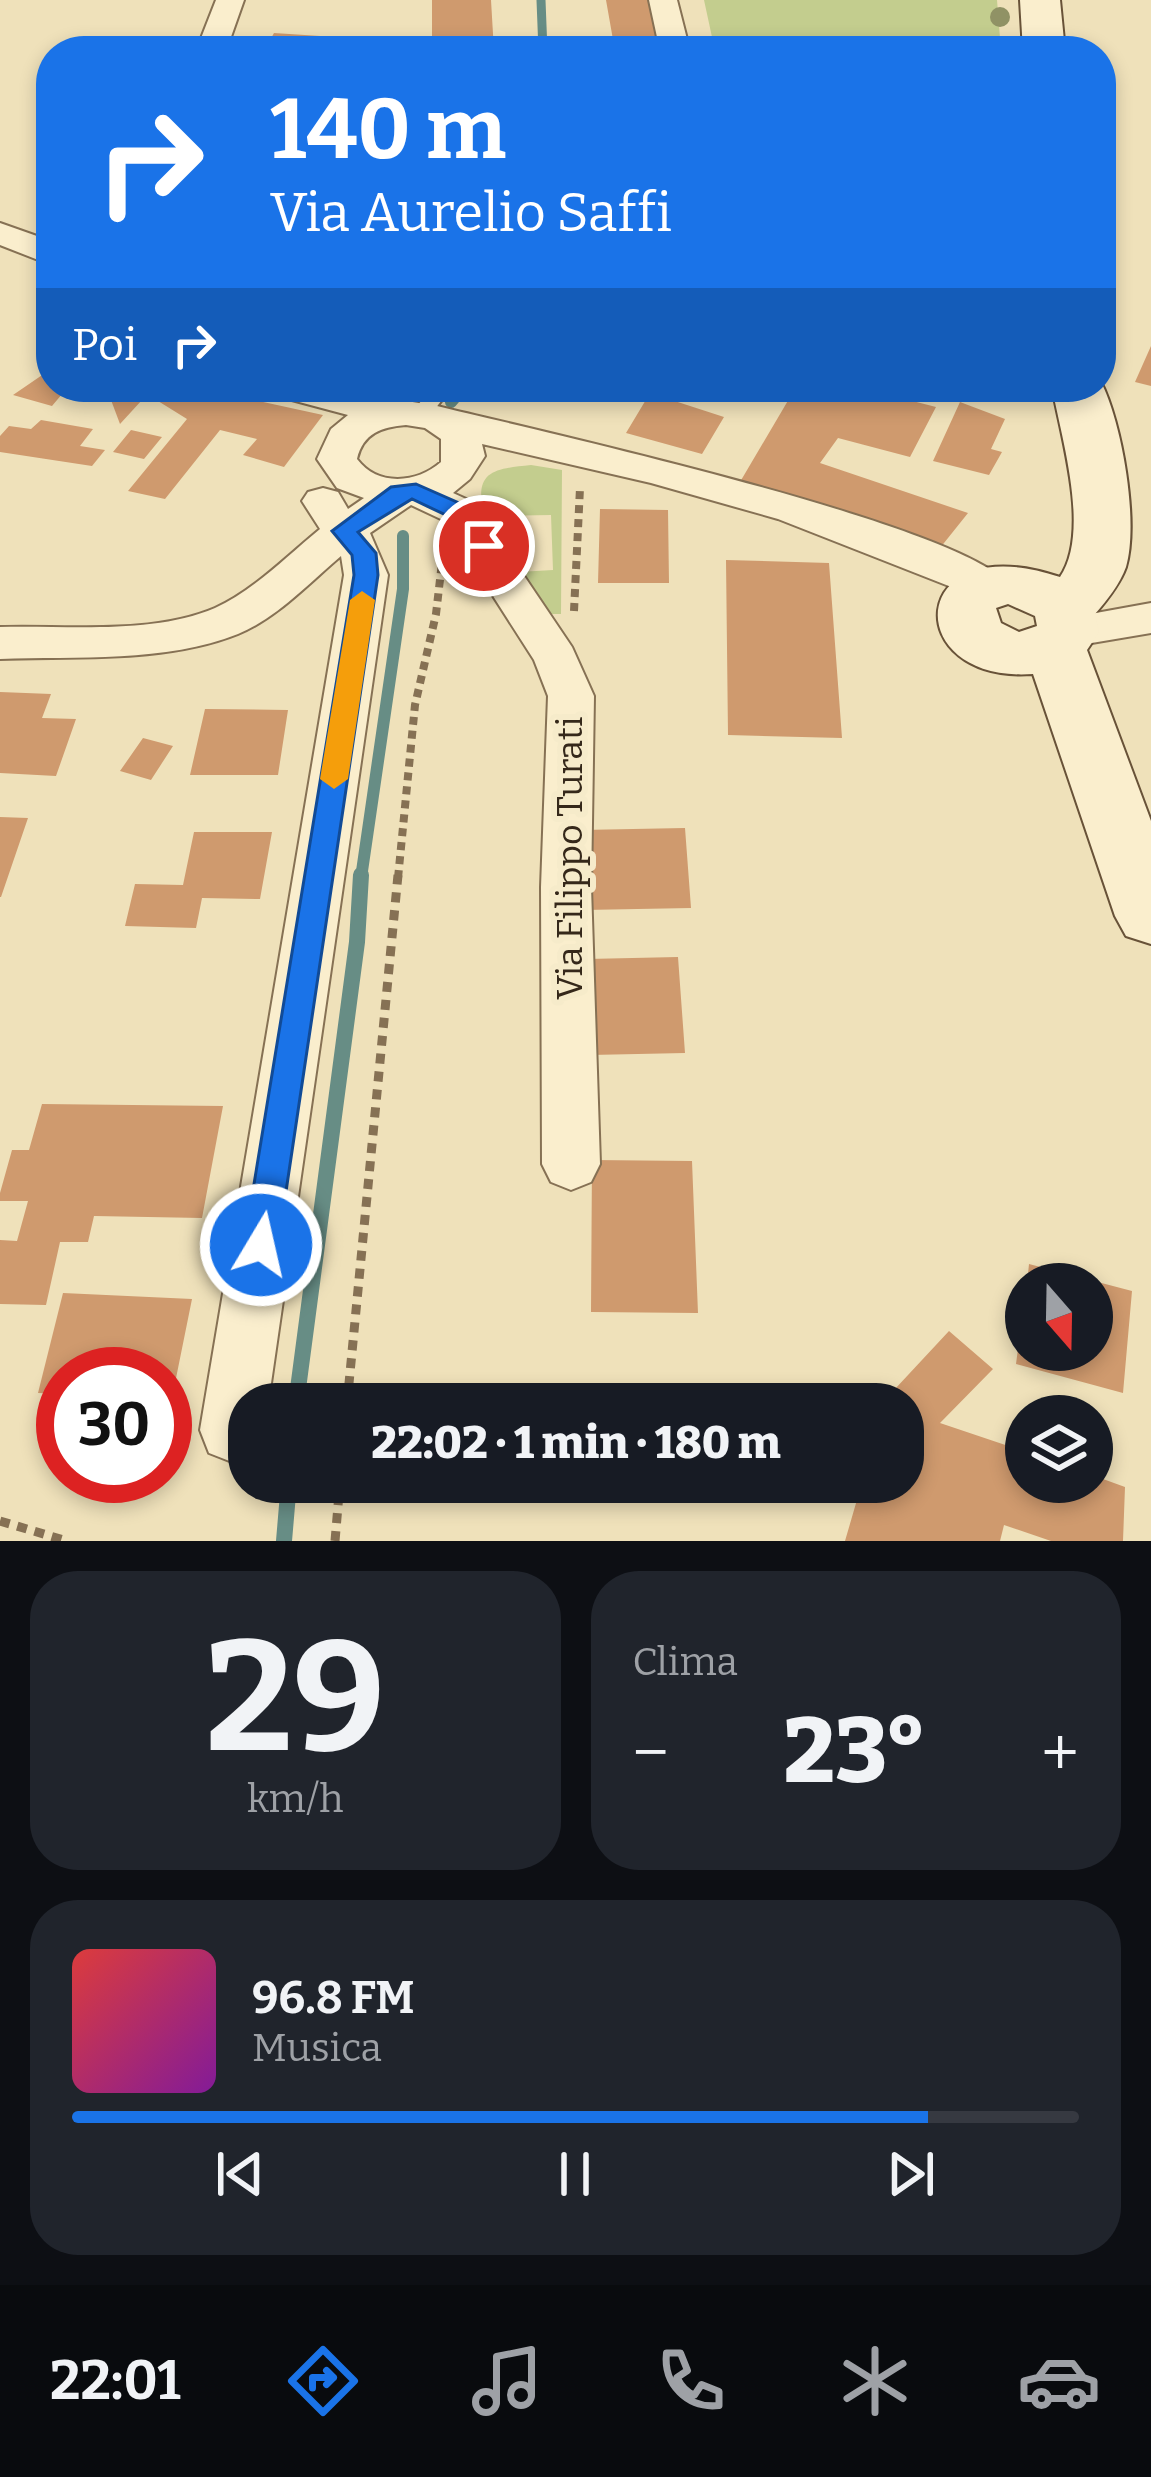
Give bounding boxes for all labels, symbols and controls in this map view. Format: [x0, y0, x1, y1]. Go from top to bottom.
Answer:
text: 140 m [270, 79, 506, 180]
icon: right [72, 84, 228, 240]
text: Via Aurelio Saffi [270, 181, 672, 245]
icon: right [161, 312, 227, 378]
text: Poi [72, 318, 137, 372]
pin [433, 495, 535, 597]
icon: arrive [451, 513, 517, 579]
street label: Via Filippo Turati [548, 716, 592, 1000]
position arrow [198, 1182, 324, 1308]
north arrow [1005, 1263, 1113, 1371]
map controls [1005, 1263, 1113, 1503]
speed limit sign: 30 [36, 1347, 192, 1503]
button: layers [1005, 1395, 1113, 1503]
text: 22:02 · 1 min · 180 m [371, 1416, 781, 1470]
text: 29 [205, 1604, 385, 1791]
text: Clima [633, 1639, 738, 1685]
text: 23° [784, 1698, 927, 1806]
text: − [633, 1713, 669, 1792]
text: + [1041, 1713, 1079, 1792]
text: km/h [247, 1776, 344, 1822]
text: 96.8 FM [252, 1971, 415, 2025]
text: Musica [252, 2025, 382, 2071]
icon: previous [207, 2141, 273, 2207]
icon: pause [542, 2141, 608, 2207]
icon: next [878, 2141, 944, 2207]
icon: directions [281, 2339, 365, 2423]
icon: music [465, 2339, 549, 2423]
icon: phone [649, 2339, 733, 2423]
icon: climate [833, 2339, 917, 2423]
icon: car [1017, 2339, 1101, 2423]
text: 22:01 [50, 2349, 181, 2413]

